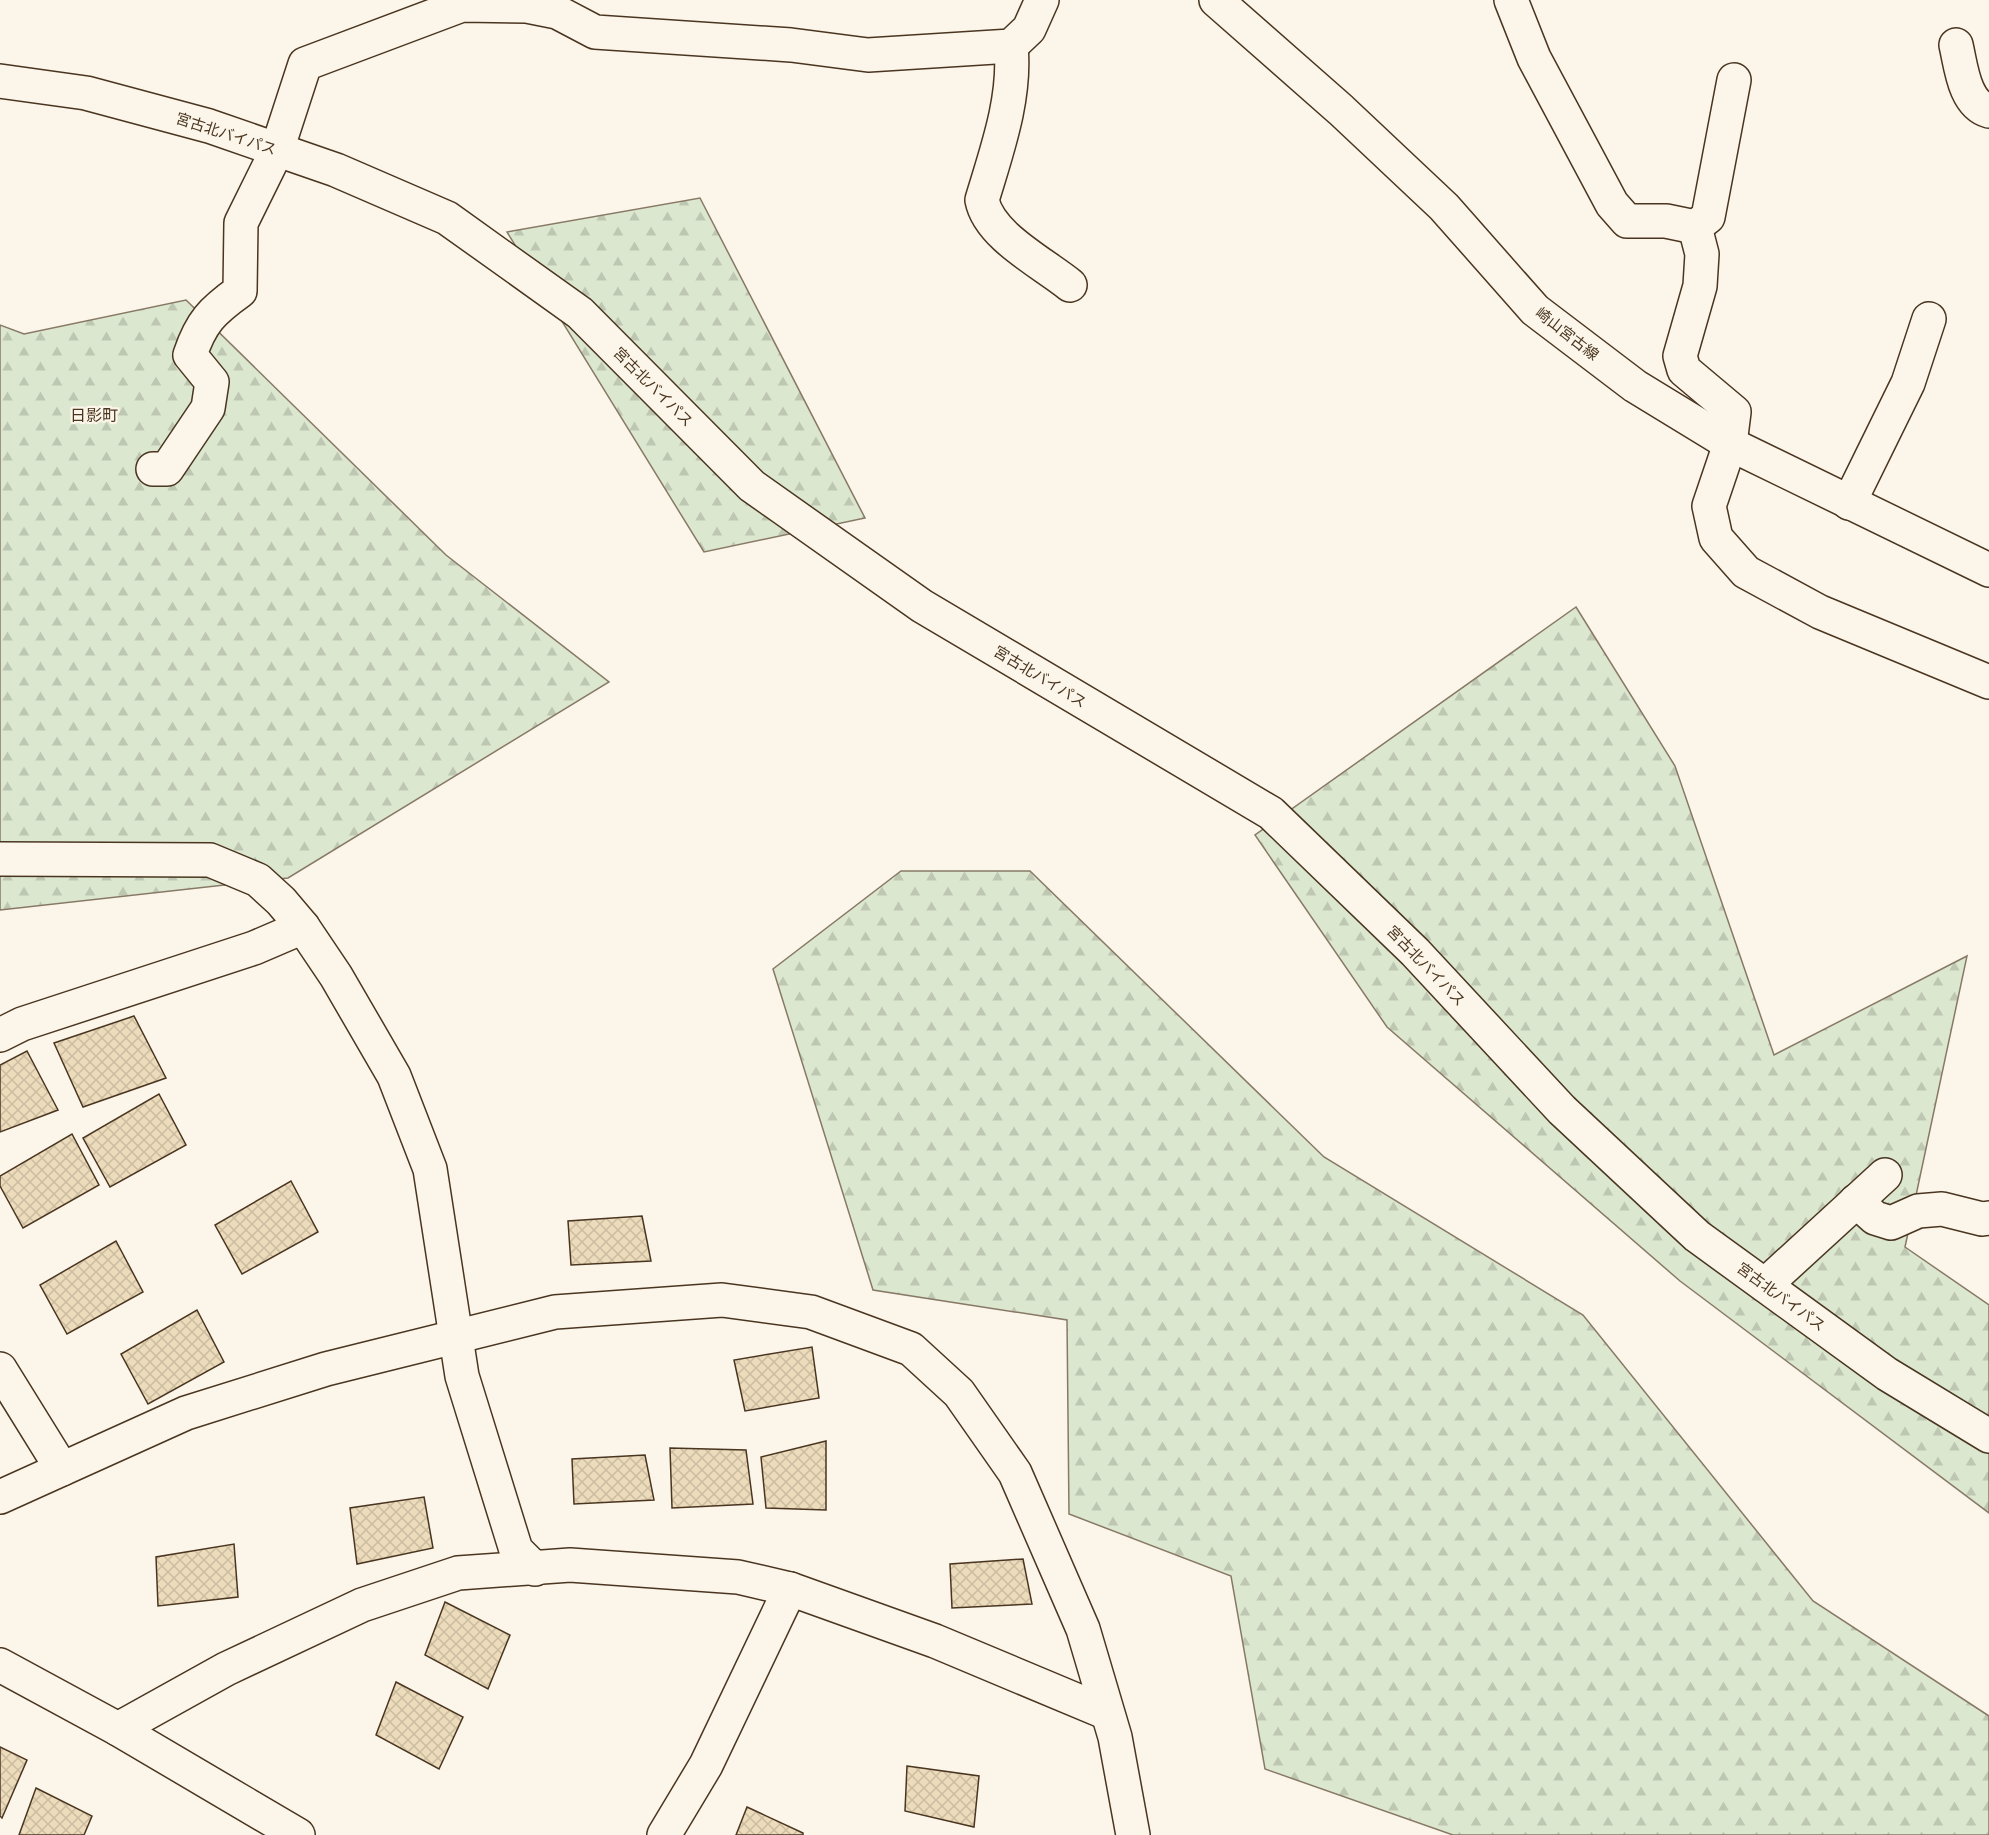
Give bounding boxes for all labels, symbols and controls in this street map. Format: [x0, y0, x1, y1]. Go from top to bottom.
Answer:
street label: 宮古北バイパス [173, 108, 279, 159]
street label: 崎山宮古線 [1532, 303, 1603, 364]
street label: 宮古北バイパス [610, 343, 697, 430]
district label: 日影町 [70, 405, 118, 425]
street label: 宮古北バイパス [990, 641, 1090, 712]
street label: 宮古北バイパス [1383, 921, 1470, 1010]
street label: 宮古北バイパス [1733, 1258, 1829, 1335]

